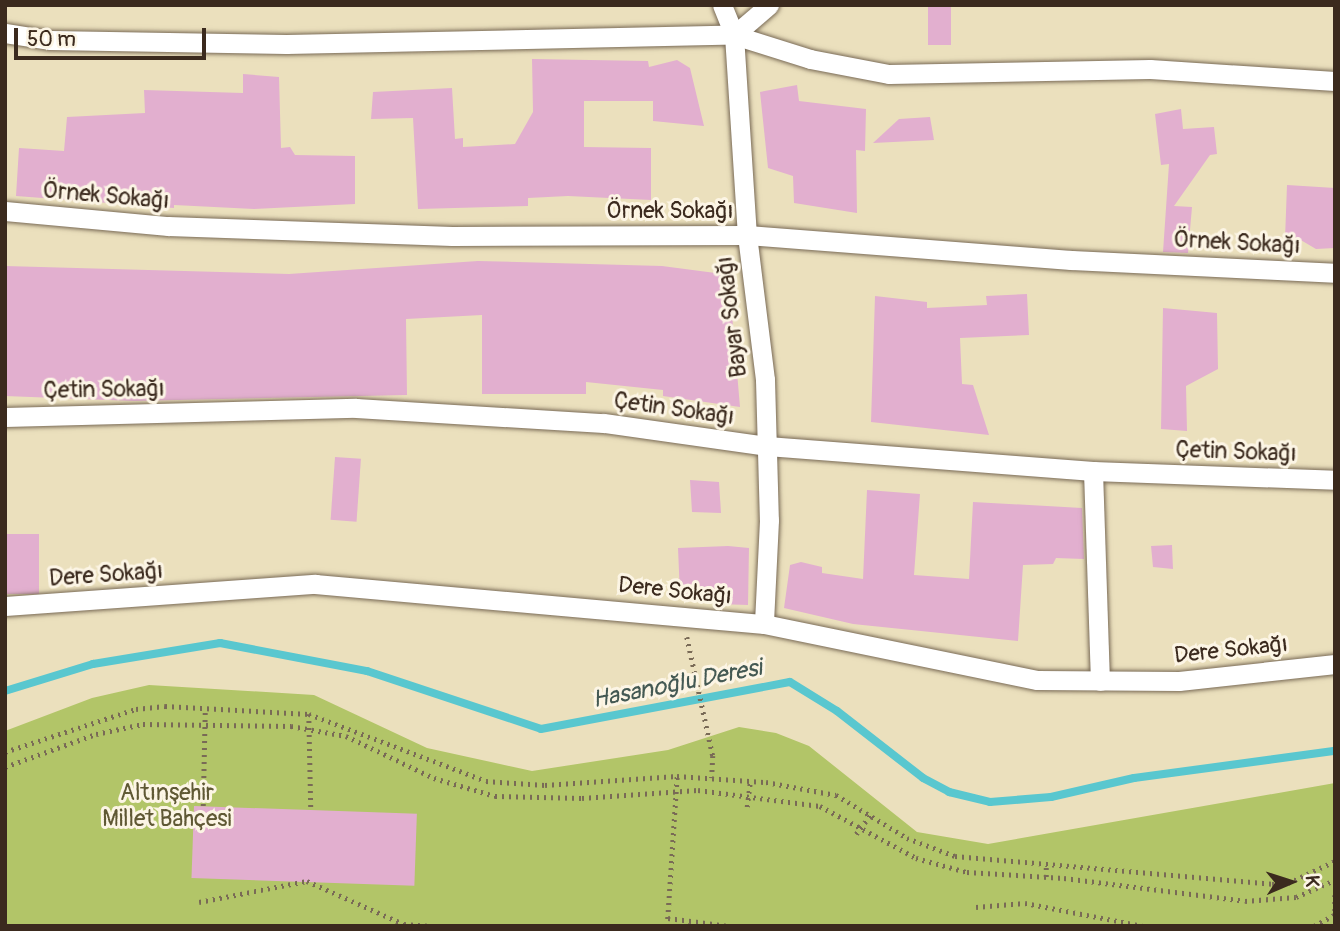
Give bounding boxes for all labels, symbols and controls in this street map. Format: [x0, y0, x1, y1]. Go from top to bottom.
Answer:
scale bar [18, 14, 210, 58]
text: 50 m [27, 26, 76, 53]
street label: Örnek Sokağı [42, 177, 170, 215]
street label: Örnek Sokağı [607, 197, 733, 225]
street label: Örnek Sokağı [1173, 226, 1301, 260]
street label: Bayar Sokağı [711, 255, 753, 379]
street label: Çetin Sokağı [43, 375, 165, 405]
street label: Çetin Sokağı [612, 387, 736, 431]
street label: Çetin Sokağı [1175, 436, 1297, 468]
street label: Dere Sokağı [48, 557, 164, 593]
street label: Dere Sokağı [617, 571, 733, 611]
street label: Dere Sokağı [1173, 630, 1289, 670]
water label: Hasanoğlu Deresi [590, 653, 764, 715]
park label: Altınşehir Millet Bahçesi [102, 779, 232, 833]
north arrow [1256, 847, 1326, 917]
text: K [1300, 875, 1324, 887]

